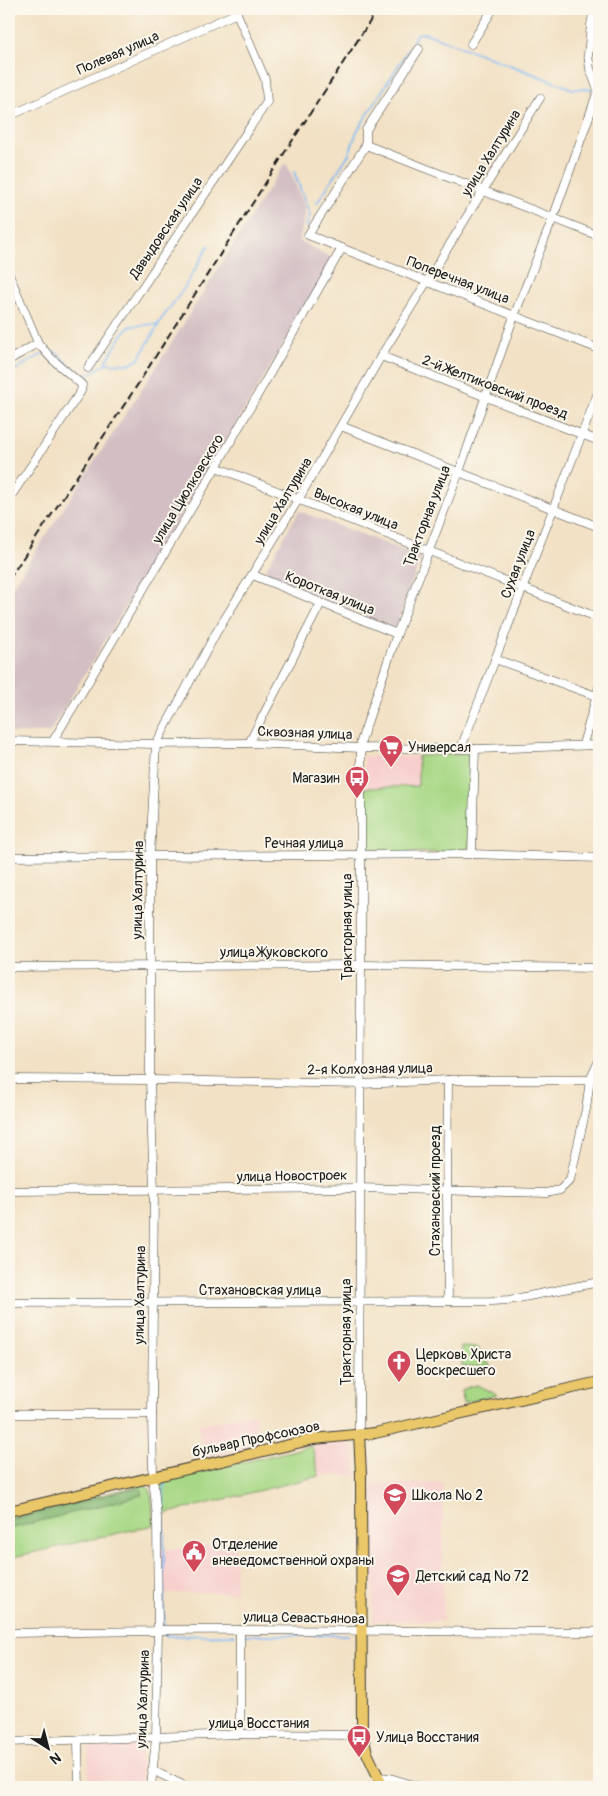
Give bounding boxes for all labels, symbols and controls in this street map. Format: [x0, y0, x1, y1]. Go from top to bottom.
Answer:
street label: Полевая улица [74, 27, 162, 79]
street label: улица Халтурина [457, 107, 524, 200]
street label: Давыдовская улица [125, 174, 206, 283]
street label: Поперечная улица [404, 253, 512, 307]
street label: 2-й Желтиковский проезд [420, 351, 571, 423]
street label: улица Циолковского [148, 431, 228, 548]
street label: улица Халтурина [250, 454, 316, 549]
street label: Тракторная улица [400, 463, 454, 569]
street label: Высокая улица [311, 484, 401, 534]
street label: Сухая улица [497, 527, 539, 601]
street label: Короткая улица [283, 567, 377, 619]
street label: Сквозная улица [257, 723, 353, 743]
supermarket icon: Универсал [378, 734, 404, 768]
place label: Универсал [408, 739, 471, 756]
bus stop icon: Магазин [344, 765, 370, 799]
place label: Магазин [292, 770, 340, 787]
street label: Речная улица [265, 835, 343, 852]
street label: улица Халтурина [129, 841, 147, 940]
street label: Тракторная улица [339, 873, 356, 981]
street label: улица Жуковского [219, 944, 329, 961]
street label: 2-я Колхозная улица [307, 1059, 433, 1079]
street label: Стахановский проезд [427, 1125, 444, 1256]
street label: улица Новостроек [235, 1167, 348, 1185]
street label: улица Халтурина [131, 1246, 149, 1345]
street label: Тракторная улица [338, 1278, 355, 1386]
street label: Стахановская улица [199, 1282, 321, 1299]
place label: Церковь Христа Воскресшего [416, 1346, 511, 1379]
church icon: Церковь Христа Воскресшего [386, 1349, 412, 1383]
street label: бульвар Профсоюзов [191, 1417, 321, 1461]
school or university icon: Школа № 2 [382, 1482, 408, 1516]
place label: Школа № 2 [412, 1487, 483, 1504]
place label: Отделение вневедомственной охраны [212, 1536, 374, 1569]
public building icon: Отделение вневедомственной охраны [181, 1539, 207, 1573]
school or university icon: Детский сад № 72 [385, 1563, 411, 1597]
place label: Детский сад № 72 [415, 1568, 529, 1585]
street label: улица Севастьянова [242, 1608, 365, 1628]
street label: улица Халтурина [133, 1649, 153, 1750]
street label: улица Восстания [208, 1715, 309, 1732]
north arrow [22, 1724, 72, 1774]
bus stop icon: Улица Восстания [346, 1724, 372, 1758]
place label: Улица Восстания [376, 1729, 479, 1746]
text: N [47, 1748, 64, 1768]

